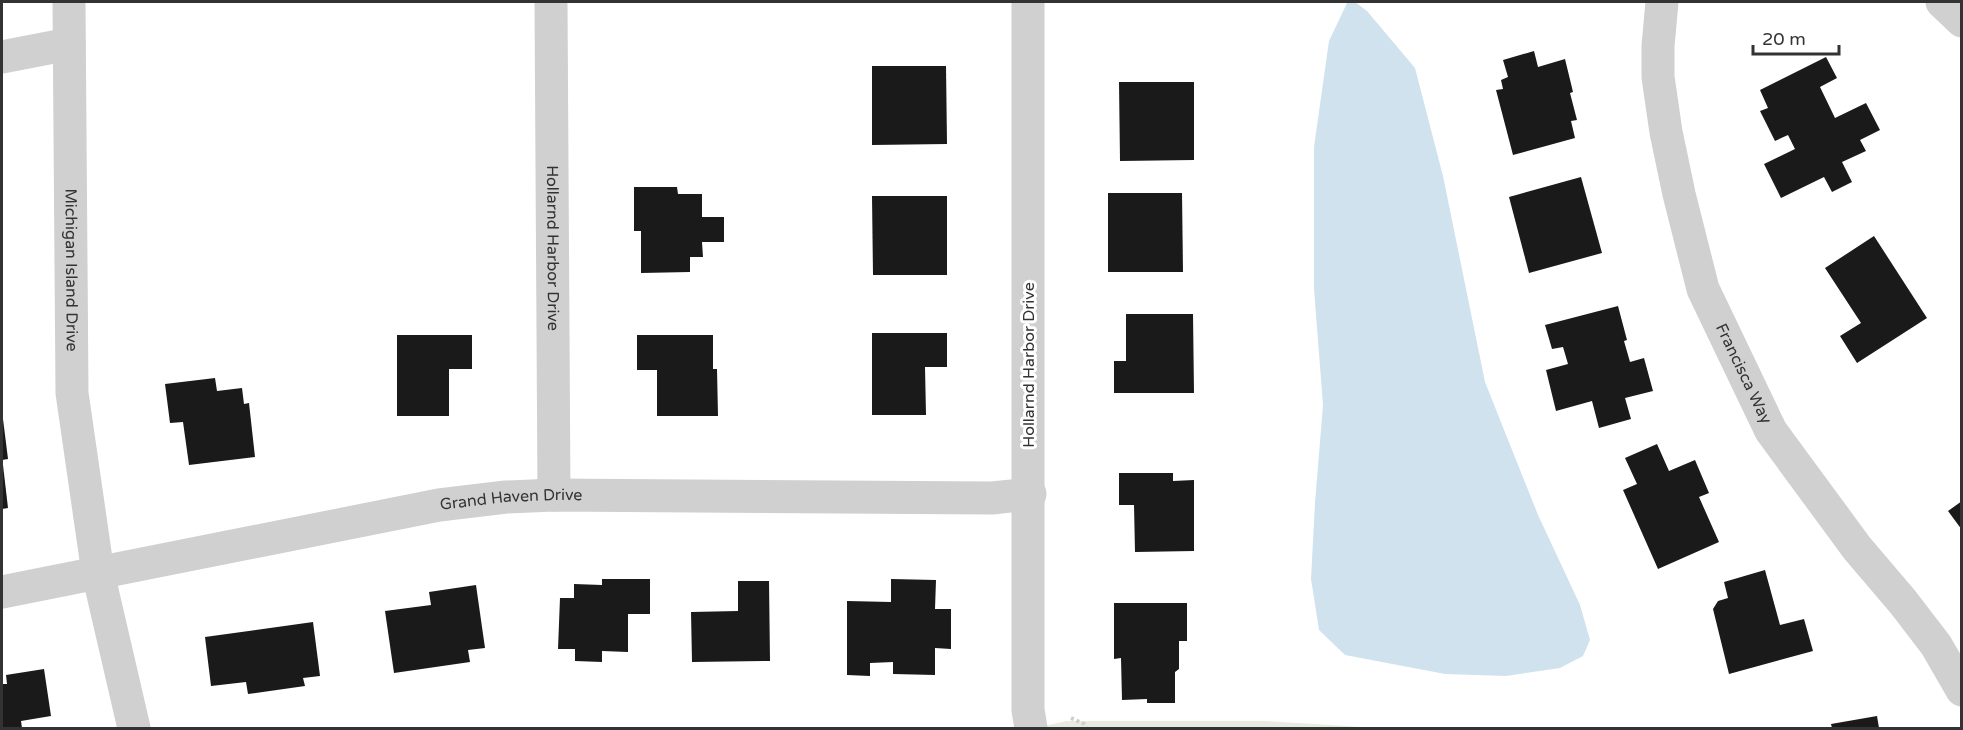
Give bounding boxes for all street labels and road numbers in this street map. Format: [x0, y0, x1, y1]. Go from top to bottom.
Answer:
street label: Hollarnd Harbor Drive [542, 165, 563, 331]
street label: Michigan Island Drive [60, 188, 82, 352]
street label: Hollarnd Harbor Drive [1019, 282, 1039, 448]
street label: Francisca Way [1711, 320, 1776, 428]
street label: Grand Haven Drive [439, 485, 582, 515]

